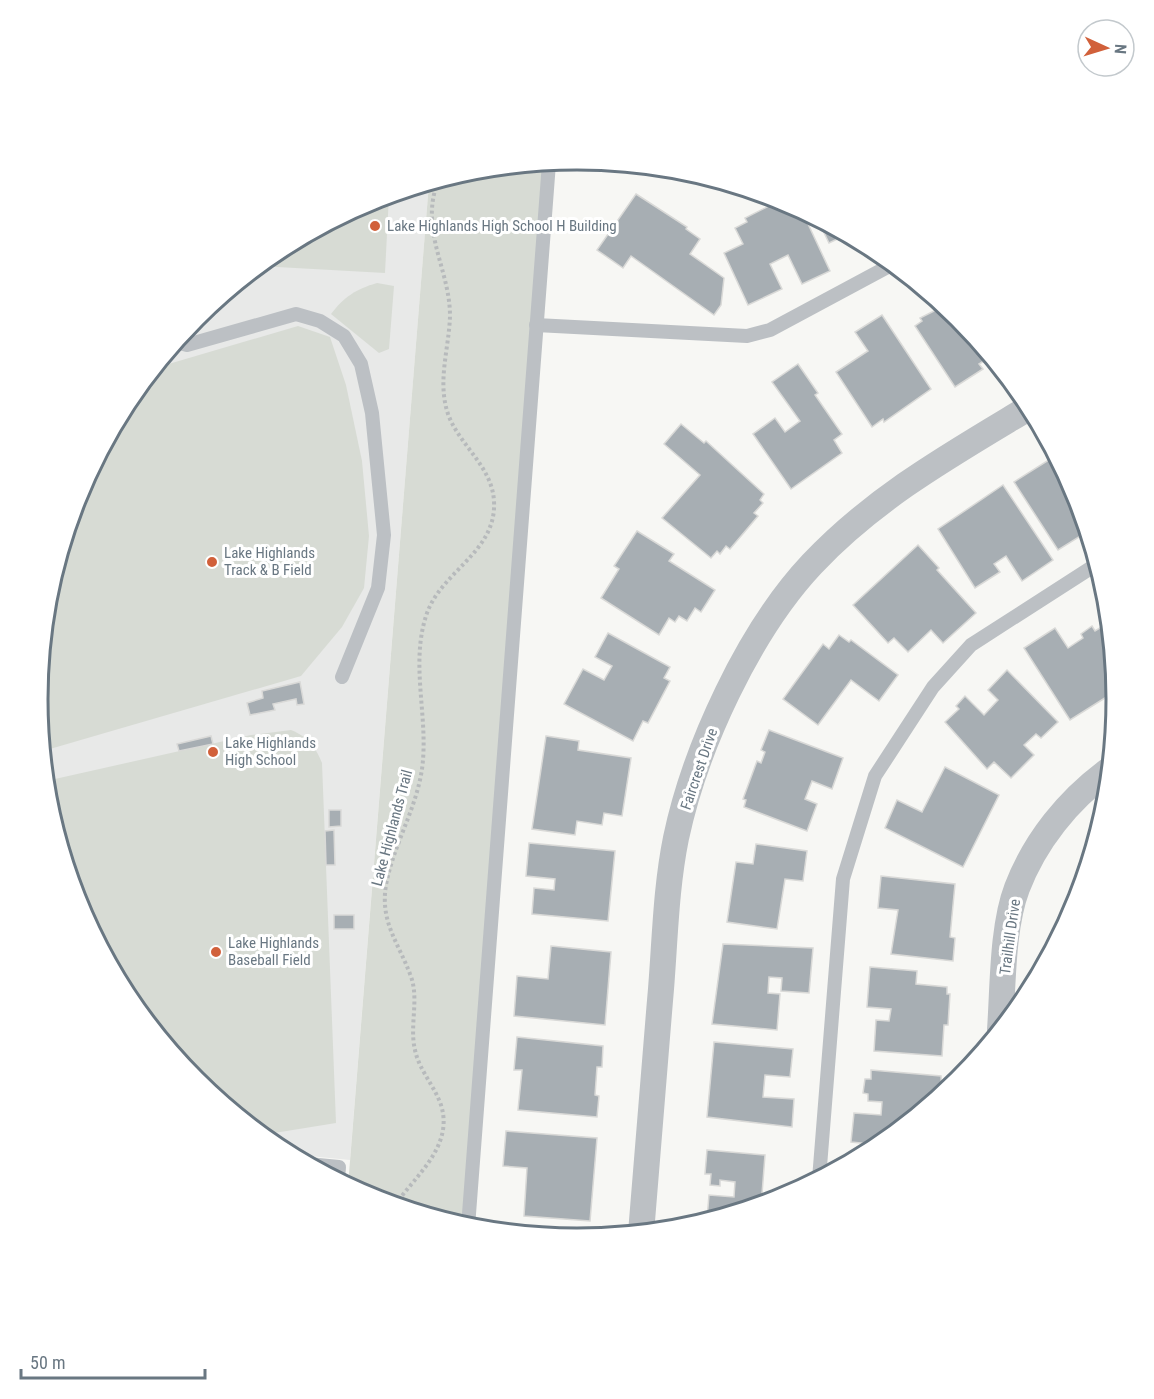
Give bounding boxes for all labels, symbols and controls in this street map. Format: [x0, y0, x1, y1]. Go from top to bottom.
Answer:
north arrow [1076, 18, 1136, 78]
text: N [1111, 43, 1130, 55]
place label: Lake Highlands High School H Building [387, 217, 617, 235]
marker: Lake Highlands High School H Building [368, 219, 382, 233]
place label: Lake Highlands Track & B Field [224, 544, 315, 579]
marker: Lake Highlands Track & B Field [205, 555, 219, 569]
street label: Faircrest Drive [677, 726, 721, 812]
place label: Lake Highlands High School [225, 734, 316, 769]
marker: Lake Highlands High School [206, 745, 220, 759]
street label: Lake Highlands Trail [368, 768, 416, 888]
street label: Trailhill Drive [996, 898, 1024, 976]
place label: Lake Highlands Baseball Field [228, 934, 319, 969]
marker: Lake Highlands Baseball Field [209, 945, 223, 959]
scale bar [21, 1342, 206, 1380]
text: 50 m [30, 1352, 65, 1373]

